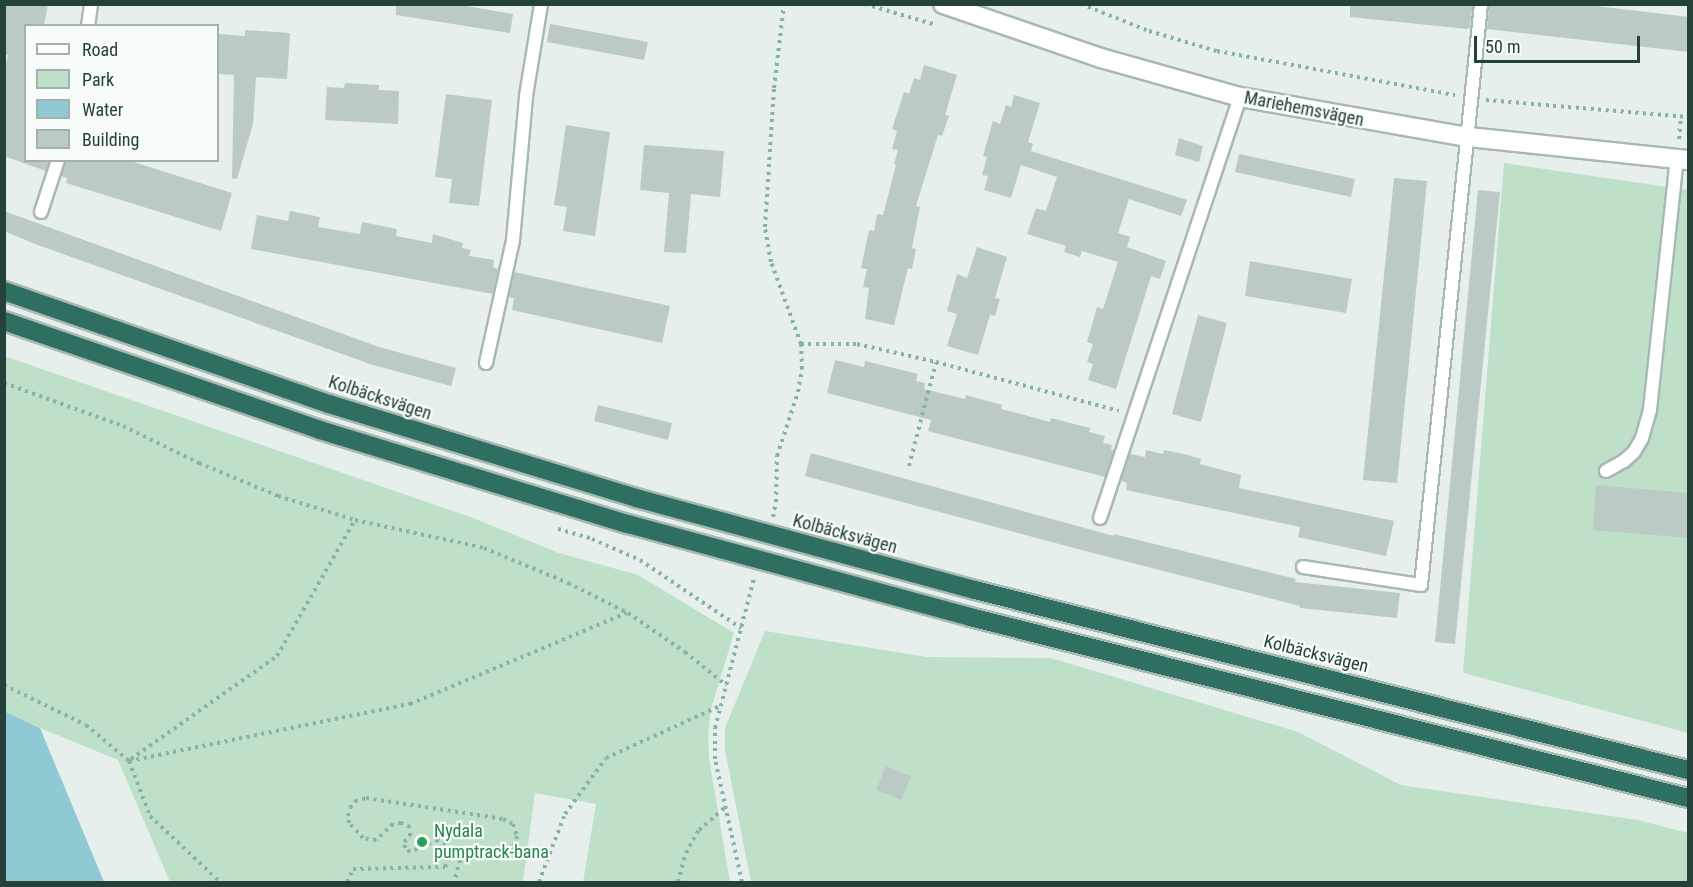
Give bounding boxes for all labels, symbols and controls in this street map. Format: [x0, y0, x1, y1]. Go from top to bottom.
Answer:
legend [24, 24, 219, 162]
scale bar [1477, 24, 1644, 62]
text: 50 m [1485, 36, 1520, 57]
text: Road [82, 39, 118, 60]
text: Park [82, 69, 114, 90]
street label: Mariehemsvägen [1242, 87, 1366, 131]
text: Water [82, 99, 123, 120]
text: Building [82, 129, 139, 150]
street label: Kolbäcksvägen [326, 371, 434, 425]
street label: Kolbäcksvägen [790, 510, 900, 558]
street label: Kolbäcksvägen [1261, 631, 1371, 677]
place label: Nydala pumptrack-bana [434, 821, 549, 864]
marker: Nydala pumptrack-bana [415, 835, 429, 849]

